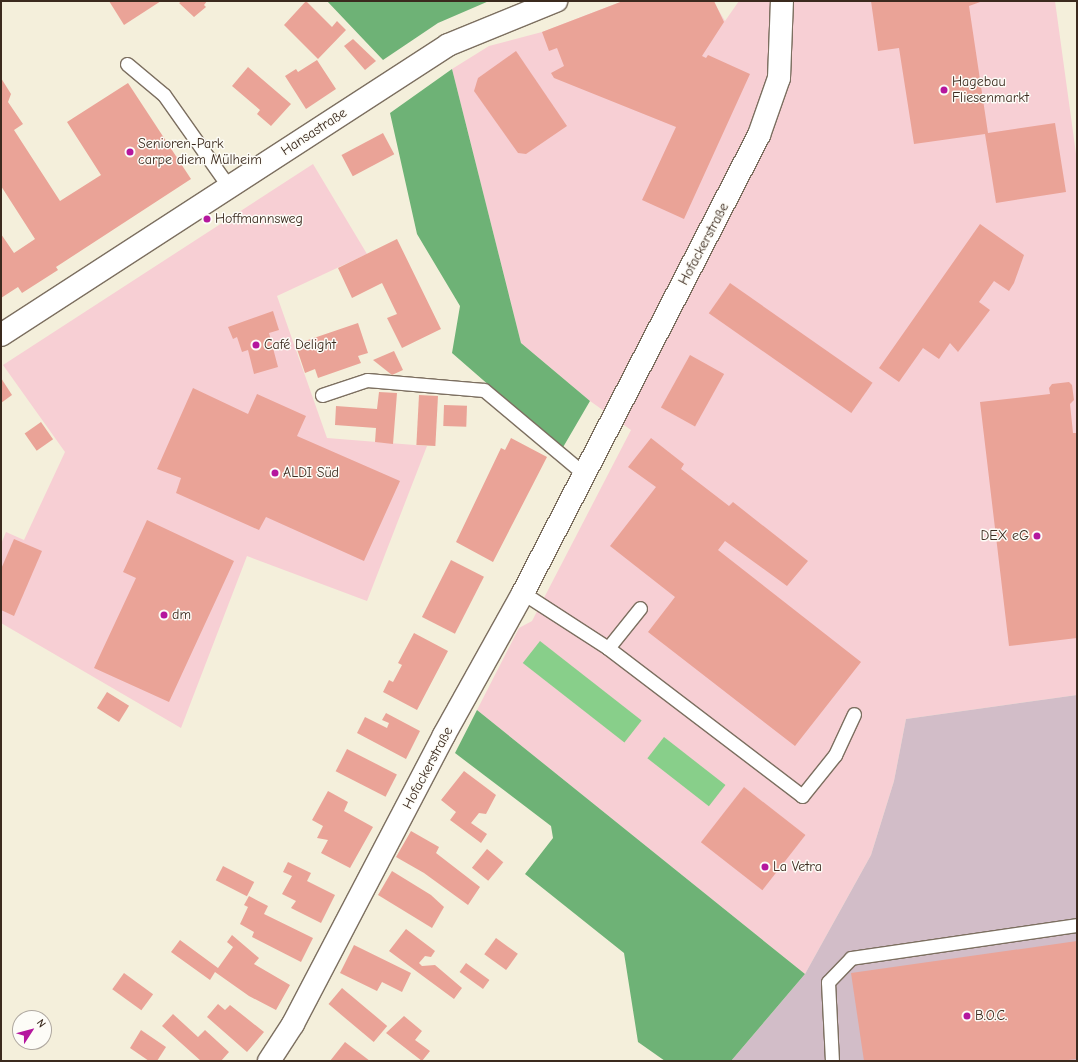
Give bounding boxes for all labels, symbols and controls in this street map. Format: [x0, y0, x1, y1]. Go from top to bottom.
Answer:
place label: Hagebau Fliesenmarkt [952, 74, 1029, 106]
marker: Hagebau Fliesenmarkt [939, 85, 949, 95]
street label: Hansastraße [278, 105, 350, 159]
place label: Senioren-Park carpe diem Mülheim [138, 136, 262, 168]
marker: Senioren-Park carpe diem Mülheim [125, 147, 135, 157]
street label: Hofackerstraße [675, 200, 733, 288]
place label: Hoffmannsweg [215, 211, 303, 227]
marker: Hoffmannsweg [202, 214, 212, 224]
place label: Café Delight [264, 337, 336, 353]
marker: Café Delight [251, 340, 261, 350]
place label: ALDI Süd [283, 465, 339, 481]
marker: ALDI Süd [270, 468, 280, 478]
place label: DEX eG [980, 528, 1029, 544]
marker: DEX eG [1032, 531, 1042, 541]
place label: dm [172, 607, 191, 623]
marker: dm [159, 610, 169, 620]
street label: Hofackerstraße [399, 724, 457, 812]
place label: La Vetra [773, 859, 822, 875]
marker: La Vetra [760, 862, 770, 872]
place label: B.O.C. [975, 1008, 1007, 1024]
north arrow [12, 1010, 52, 1050]
marker: B.O.C. [962, 1011, 972, 1021]
text: N [34, 1017, 49, 1030]

